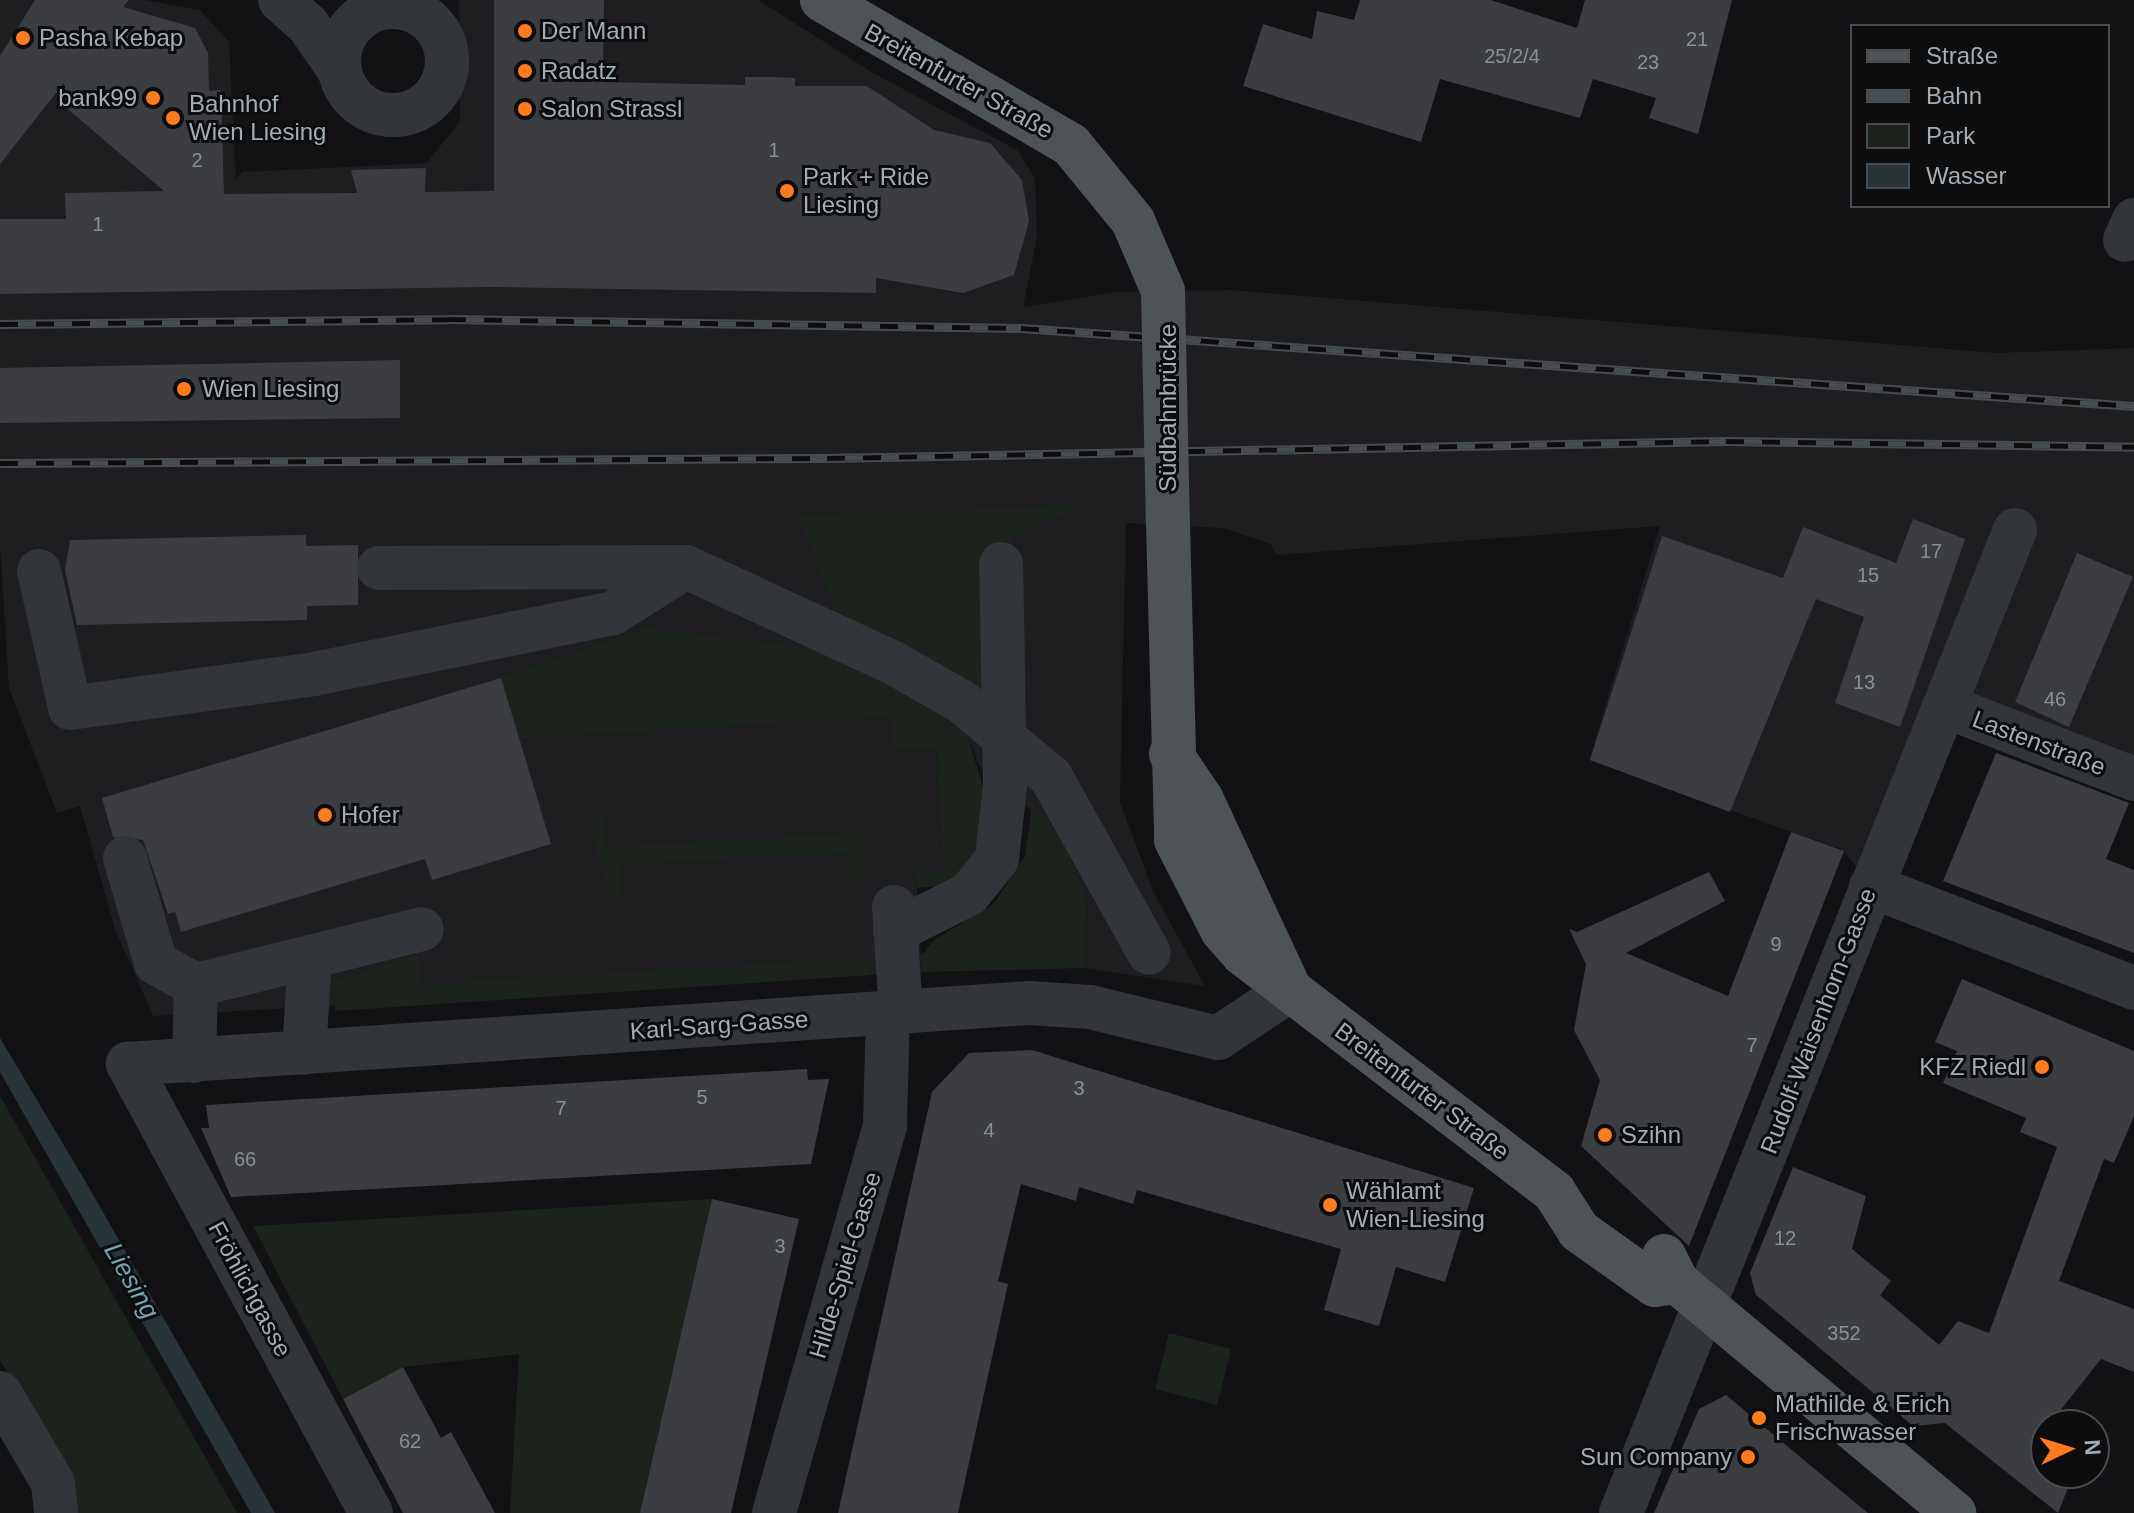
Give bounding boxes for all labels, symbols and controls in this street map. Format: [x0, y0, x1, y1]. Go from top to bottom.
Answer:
place label: Der Mann [541, 17, 646, 45]
street label: Breitenfurter Straße [860, 17, 1058, 145]
marker: Der Mann [516, 22, 534, 40]
place label: Pasha Kebap [39, 24, 183, 52]
legend [1850, 24, 2110, 208]
house number: 21 [1686, 27, 1708, 51]
marker: Pasha Kebap [14, 29, 32, 47]
text: Straße [1926, 42, 1998, 69]
house number: 25/2/4 [1484, 44, 1540, 68]
house number: 23 [1637, 50, 1659, 74]
place label: Radatz [541, 57, 617, 85]
marker: Radatz [516, 62, 534, 80]
text: Bahn [1926, 82, 1982, 109]
place label: bank99 [58, 84, 137, 112]
marker: bank99 [144, 89, 162, 107]
place label: Bahnhof Wien Liesing [189, 90, 326, 146]
place label: Salon Strassl [541, 95, 682, 123]
marker: Salon Strassl [516, 100, 534, 118]
marker: Bahnhof Wien Liesing [164, 109, 182, 127]
text: Park [1926, 122, 1975, 149]
house number: 1 [768, 138, 780, 162]
house number: 2 [191, 148, 203, 172]
text: Wasser [1926, 162, 2006, 189]
place label: Park + Ride Liesing [803, 163, 929, 219]
marker: Park + Ride Liesing [778, 182, 796, 200]
house number: 1 [92, 212, 104, 236]
street label: Südbahnbrücke [1154, 324, 1182, 492]
place label: Wien Liesing [202, 375, 339, 403]
marker: Wien Liesing [173, 378, 195, 400]
house number: 17 [1920, 539, 1942, 563]
house number: 15 [1857, 563, 1879, 587]
house number: 13 [1853, 670, 1875, 694]
house number: 46 [2044, 687, 2066, 711]
street label: Lastenstraße [1968, 704, 2110, 782]
place label: Hofer [341, 801, 400, 829]
marker: Hofer [316, 806, 334, 824]
street label: Rudolf-Waisenhorn-Gasse [1754, 884, 1882, 1158]
house number: 9 [1770, 932, 1782, 956]
street label: Karl-Sarg-Gasse [629, 1004, 809, 1046]
street label: Breitenfurter Straße [1329, 1016, 1515, 1166]
house number: 7 [1746, 1033, 1758, 1057]
place label: KFZ Riedl [1919, 1053, 2026, 1081]
marker: KFZ Riedl [2033, 1058, 2051, 1076]
house number: 3 [1073, 1076, 1085, 1100]
house number: 5 [696, 1085, 708, 1109]
house number: 7 [555, 1096, 567, 1120]
house number: 4 [983, 1118, 995, 1142]
place label: Szihn [1621, 1121, 1681, 1149]
marker: Szihn [1596, 1126, 1614, 1144]
house number: 66 [234, 1147, 256, 1171]
street label: Hilde-Spiel-Gasse [803, 1168, 887, 1362]
place label: Wählamt Wien-Liesing [1346, 1177, 1485, 1233]
marker: Wählamt Wien-Liesing [1321, 1196, 1339, 1214]
street label: Fröhlichgasse [202, 1216, 298, 1362]
house number: 12 [1774, 1226, 1796, 1250]
house number: 3 [774, 1234, 786, 1258]
water label: Liesing [97, 1238, 165, 1324]
house number: 352 [1827, 1321, 1861, 1345]
place label: Mathilde & Erich Frischwasser [1775, 1390, 1950, 1446]
marker: Mathilde & Erich Frischwasser [1750, 1409, 1768, 1427]
north arrow [2030, 1409, 2110, 1489]
house number: 62 [399, 1429, 421, 1453]
text: N [2079, 1439, 2105, 1456]
place label: Sun Company [1580, 1443, 1732, 1471]
marker: Sun Company [1739, 1448, 1757, 1466]

